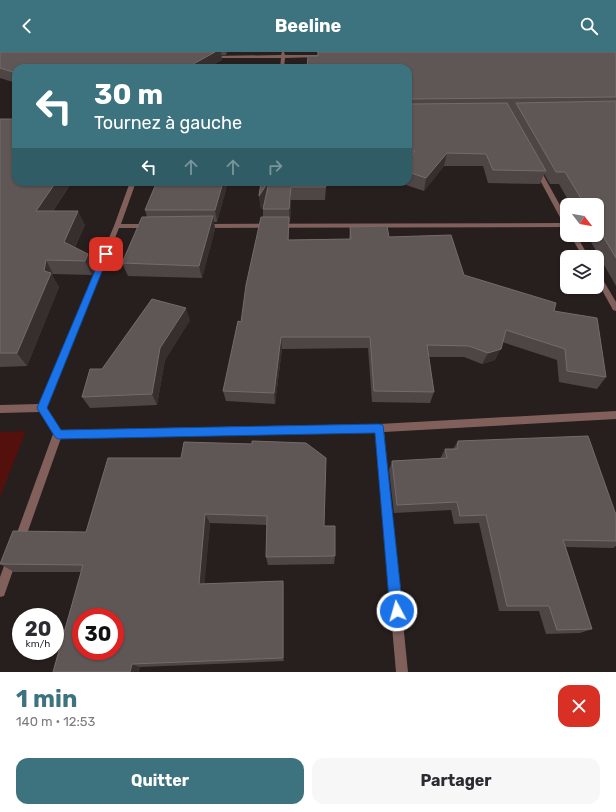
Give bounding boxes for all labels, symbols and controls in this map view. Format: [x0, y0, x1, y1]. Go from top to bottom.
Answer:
icon: back [16, 15, 38, 37]
text: Beeline [275, 15, 341, 37]
icon: search [578, 15, 600, 37]
text: 30 m [94, 78, 163, 111]
icon: left [28, 80, 80, 132]
text: Tournez à gauche [94, 112, 242, 134]
icon: left [138, 156, 160, 178]
icon: ahead [180, 156, 202, 178]
icon: ahead [222, 156, 244, 178]
icon: right [264, 156, 286, 178]
north arrow [560, 198, 604, 242]
map controls [560, 198, 604, 294]
pin [89, 237, 123, 271]
icon: arrive [95, 243, 117, 265]
button: layers [560, 250, 604, 294]
position arrow [376, 590, 418, 632]
speed limit sign: 30 [72, 608, 124, 660]
text: 20 [25, 617, 51, 641]
text: km/h [26, 638, 50, 650]
text: 1 min [16, 685, 77, 713]
button: close [558, 685, 600, 727]
text: 140 m · 12:53 [16, 714, 95, 729]
button: Quitter [16, 758, 304, 804]
button: Partager [312, 758, 600, 804]

